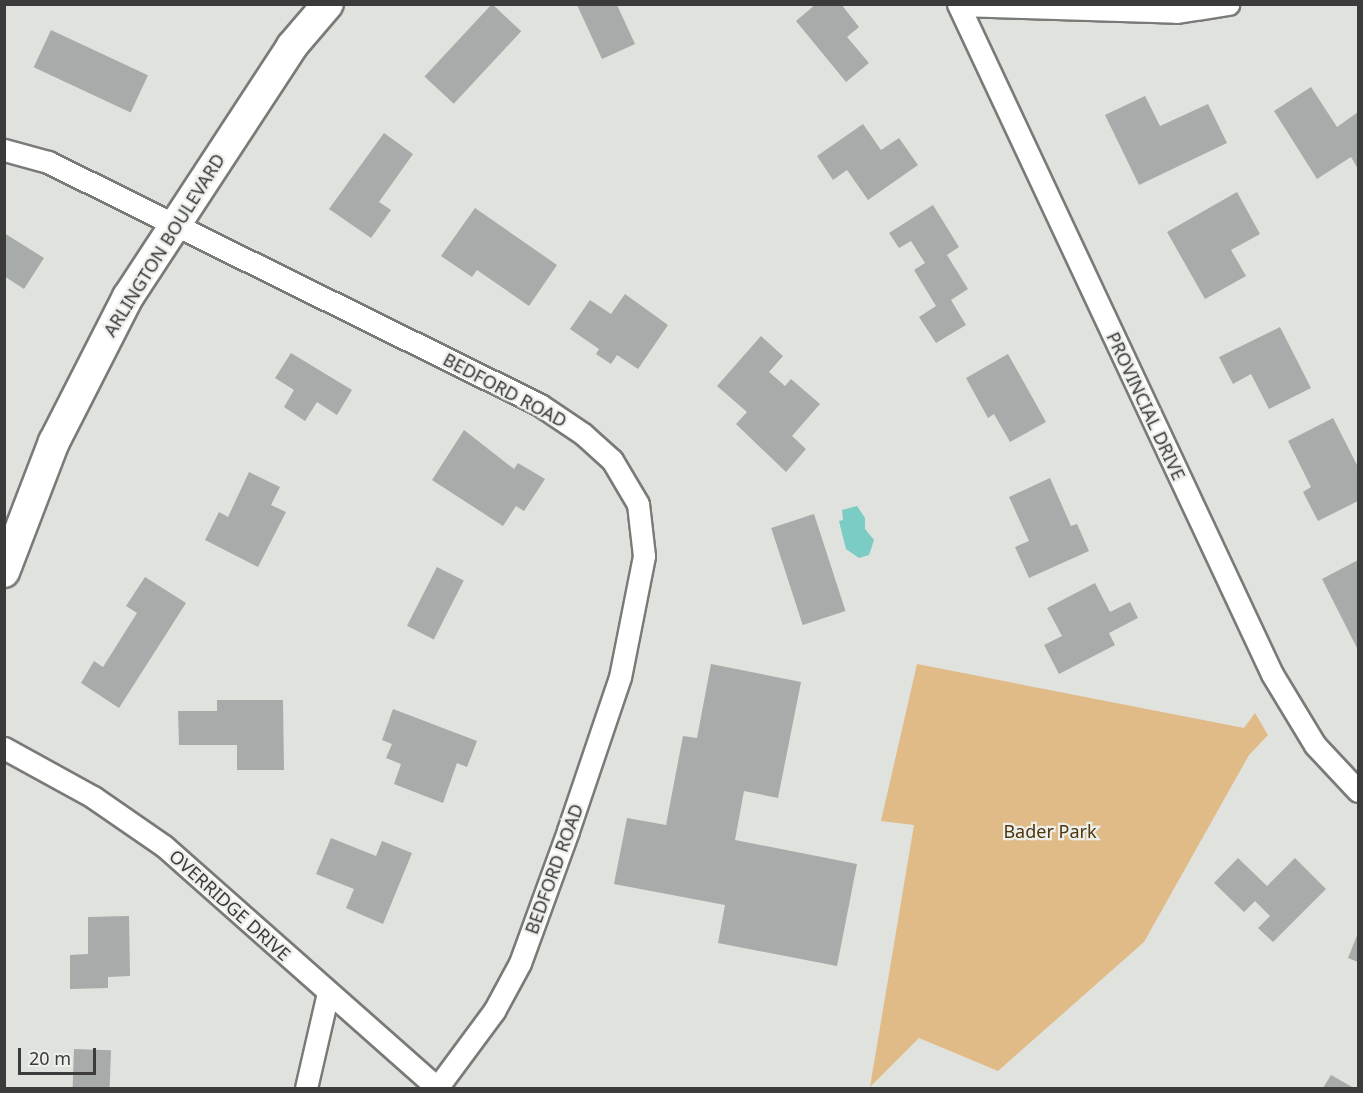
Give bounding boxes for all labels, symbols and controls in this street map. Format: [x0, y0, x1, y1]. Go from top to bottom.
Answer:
street label: ARLINGTON BOULEVARD [99, 150, 229, 340]
street label: PROVINCIAL DRIVE [1102, 329, 1190, 483]
street label: BEDFORD ROAD [440, 348, 570, 432]
street label: BEDFORD ROAD [520, 801, 588, 937]
park label: Bader Park [1003, 820, 1097, 842]
street label: OVERRIDGE DRIVE [165, 845, 295, 965]
scale bar [21, 1036, 99, 1074]
text: 20 m [29, 1046, 71, 1070]

